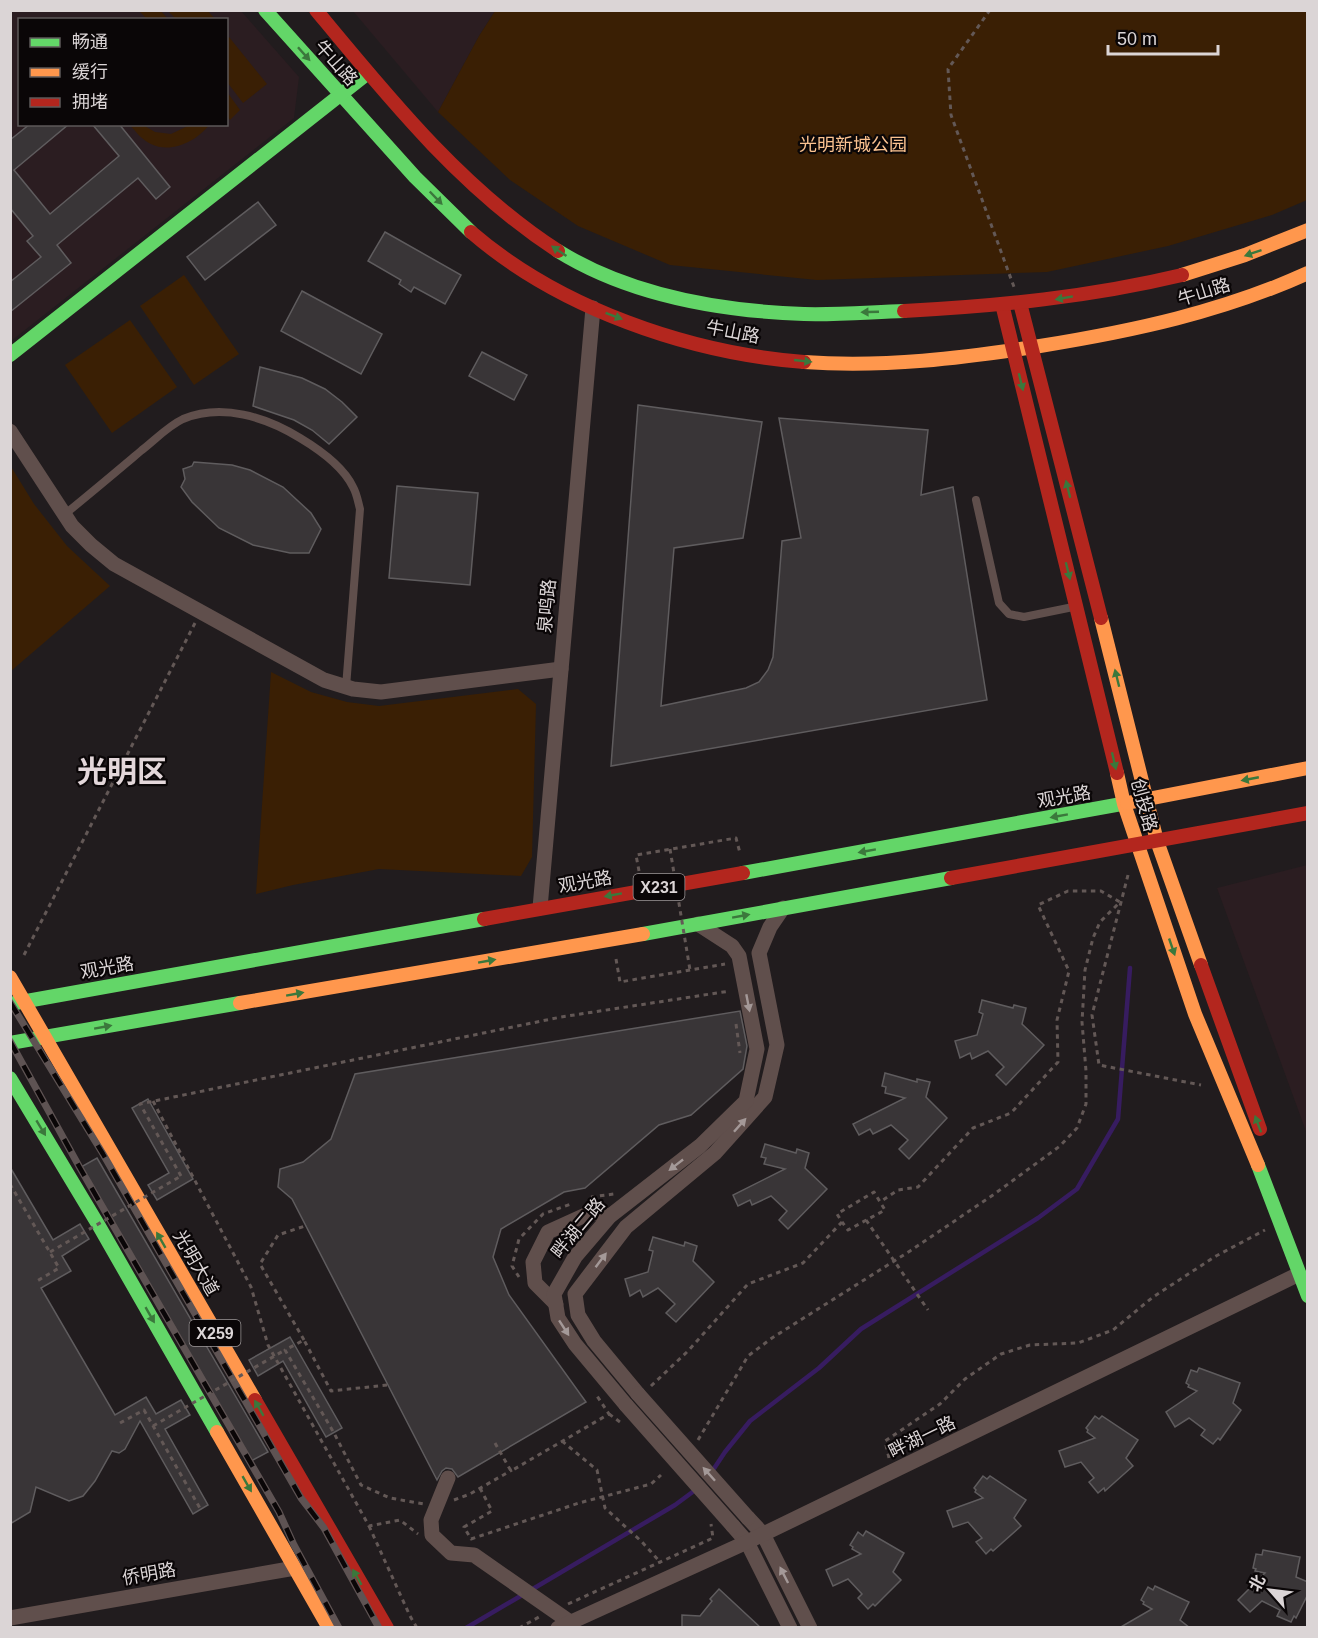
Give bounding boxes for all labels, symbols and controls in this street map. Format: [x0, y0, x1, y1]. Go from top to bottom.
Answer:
legend [18, 18, 228, 126]
scale bar [1108, 18, 1218, 56]
text: 50 m [1117, 29, 1157, 49]
text: 畅通 [72, 32, 108, 52]
street label: 牛山路 [311, 36, 361, 90]
one-way arrow [297, 46, 310, 61]
text: 缓行 [72, 62, 108, 82]
text: 拥堵 [72, 92, 108, 112]
park label: 光明新城公园 [799, 135, 907, 155]
one-way arrow [428, 191, 442, 205]
one-way arrow [551, 246, 568, 257]
one-way arrow [1244, 248, 1262, 258]
street label: 牛山路 [1175, 275, 1233, 309]
one-way arrow [1055, 294, 1074, 303]
one-way arrow [860, 307, 879, 317]
one-way arrow [605, 312, 623, 321]
street label: 牛山路 [705, 317, 761, 347]
one-way arrow [794, 356, 813, 366]
one-way arrow [1017, 373, 1026, 391]
one-way arrow [1063, 480, 1072, 498]
one-way arrow [1064, 562, 1074, 580]
street label: 泉鸣路 [535, 578, 559, 634]
one-way arrow [1112, 669, 1121, 687]
one-way arrow [1109, 751, 1119, 770]
district label: 光明区 [77, 755, 167, 788]
one-way arrow [1240, 775, 1259, 784]
street label: 创投路 [1127, 776, 1161, 834]
street label: 观光路 [1036, 782, 1092, 812]
one-way arrow [1049, 812, 1068, 821]
one-way arrow [857, 846, 876, 855]
street label: 观光路 [557, 867, 613, 897]
road number: X231 [634, 874, 684, 900]
one-way arrow [603, 891, 622, 900]
one-way arrow [732, 911, 751, 920]
one-way arrow [1167, 938, 1177, 956]
street label: 观光路 [79, 953, 135, 983]
one-way arrow [478, 956, 497, 965]
one-way arrow [285, 989, 304, 998]
one-way arrow [744, 994, 753, 1013]
one-way arrow [93, 1022, 112, 1031]
one-way arrow [1252, 1115, 1262, 1133]
one-way arrow [733, 1118, 746, 1133]
one-way arrow [36, 1120, 47, 1136]
one-way arrow [668, 1158, 683, 1170]
street label: 畔湖二路 [547, 1194, 609, 1262]
street label: 光明大道 [169, 1227, 223, 1299]
one-way arrow [156, 1232, 167, 1248]
one-way arrow [594, 1252, 607, 1268]
one-way arrow [145, 1306, 155, 1323]
road number: X259 [190, 1320, 240, 1346]
one-way arrow [559, 1320, 570, 1336]
one-way arrow [254, 1400, 265, 1416]
street label: 畔湖一路 [885, 1412, 959, 1462]
one-way arrow [703, 1466, 716, 1482]
one-way arrow [242, 1476, 252, 1493]
street label: 侨明路 [121, 1559, 177, 1589]
north arrow [1240, 1560, 1300, 1620]
one-way arrow [779, 1567, 789, 1584]
one-way arrow [352, 1569, 363, 1585]
text: 北 [1246, 1572, 1268, 1594]

